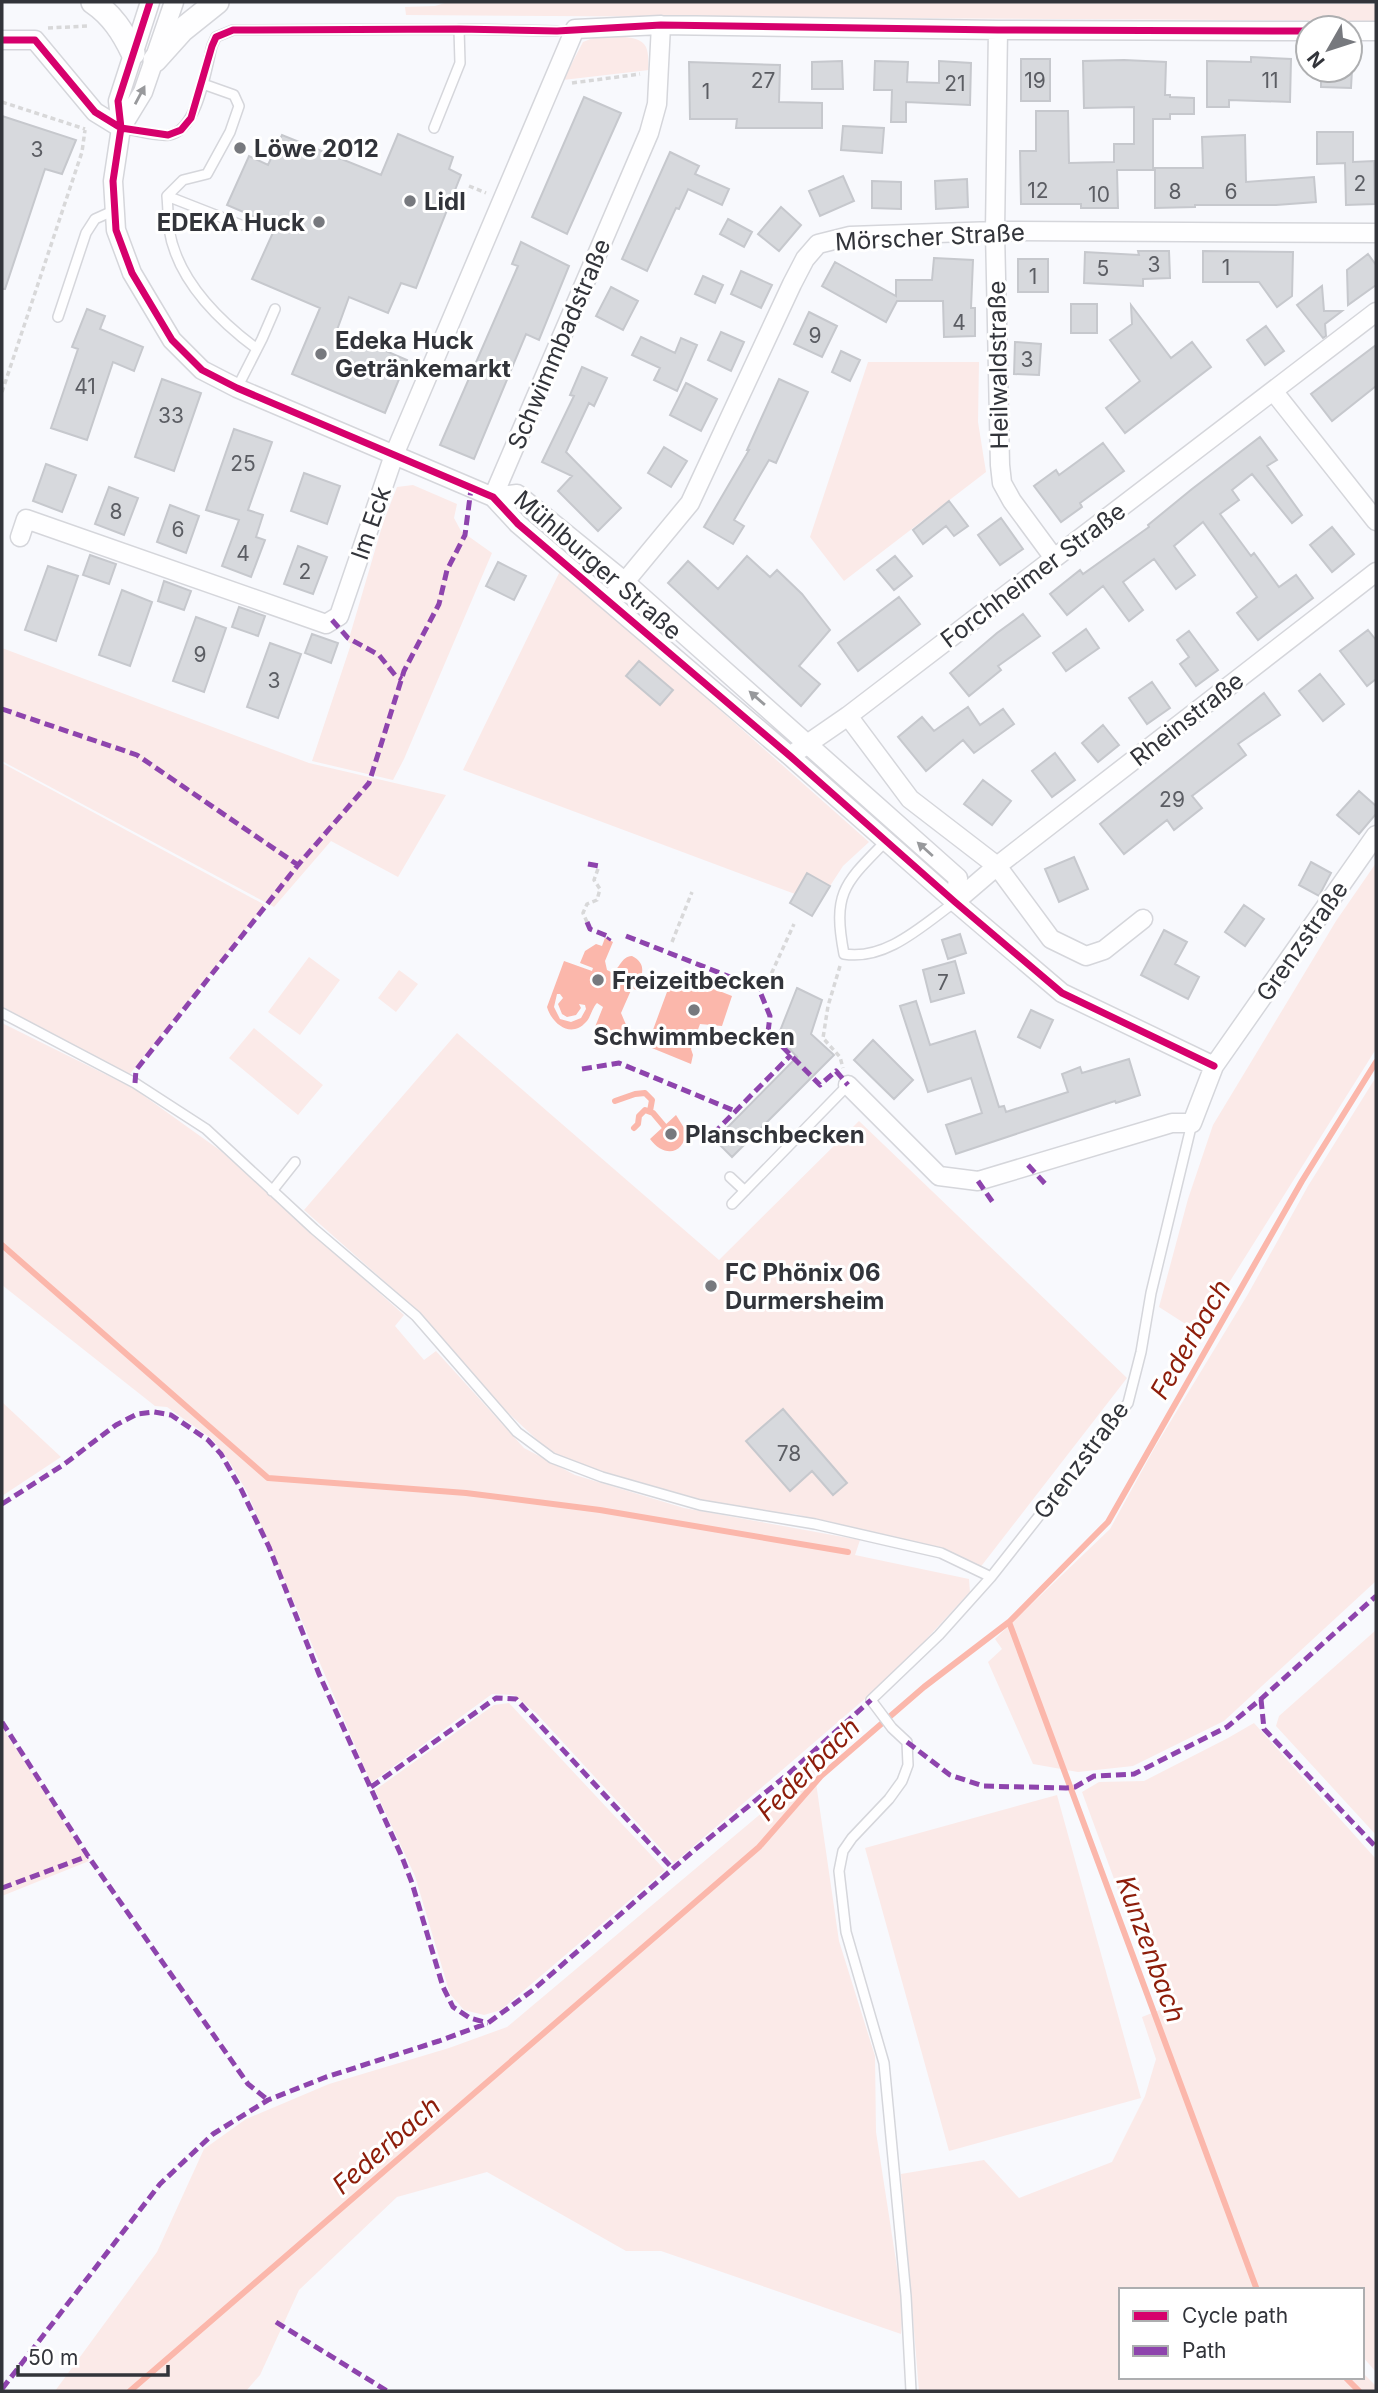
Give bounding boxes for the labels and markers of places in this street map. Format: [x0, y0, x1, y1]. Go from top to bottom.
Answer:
place label: Löwe 2012 [254, 134, 379, 163]
marker: Löwe 2012 [232, 140, 248, 156]
place label: Lidl [424, 187, 466, 216]
marker: Lidl [402, 193, 418, 209]
place label: EDEKA Huck [157, 208, 305, 237]
marker: EDEKA Huck [311, 214, 327, 230]
place label: Edeka Huck Getränkemarkt [335, 326, 511, 383]
marker: Edeka Huck Getränkemarkt [313, 346, 329, 362]
place label: Freizeitbecken [612, 966, 785, 995]
marker: Freizeitbecken [590, 972, 606, 988]
marker: Schwimmbecken [686, 1002, 702, 1018]
place label: Schwimmbecken [593, 1022, 795, 1051]
place label: Planschbecken [685, 1120, 865, 1149]
marker: Planschbecken [663, 1126, 679, 1142]
place label: FC Phönix 06 Durmersheim [725, 1258, 884, 1315]
marker: FC Phönix 06 Durmersheim [703, 1278, 719, 1294]

